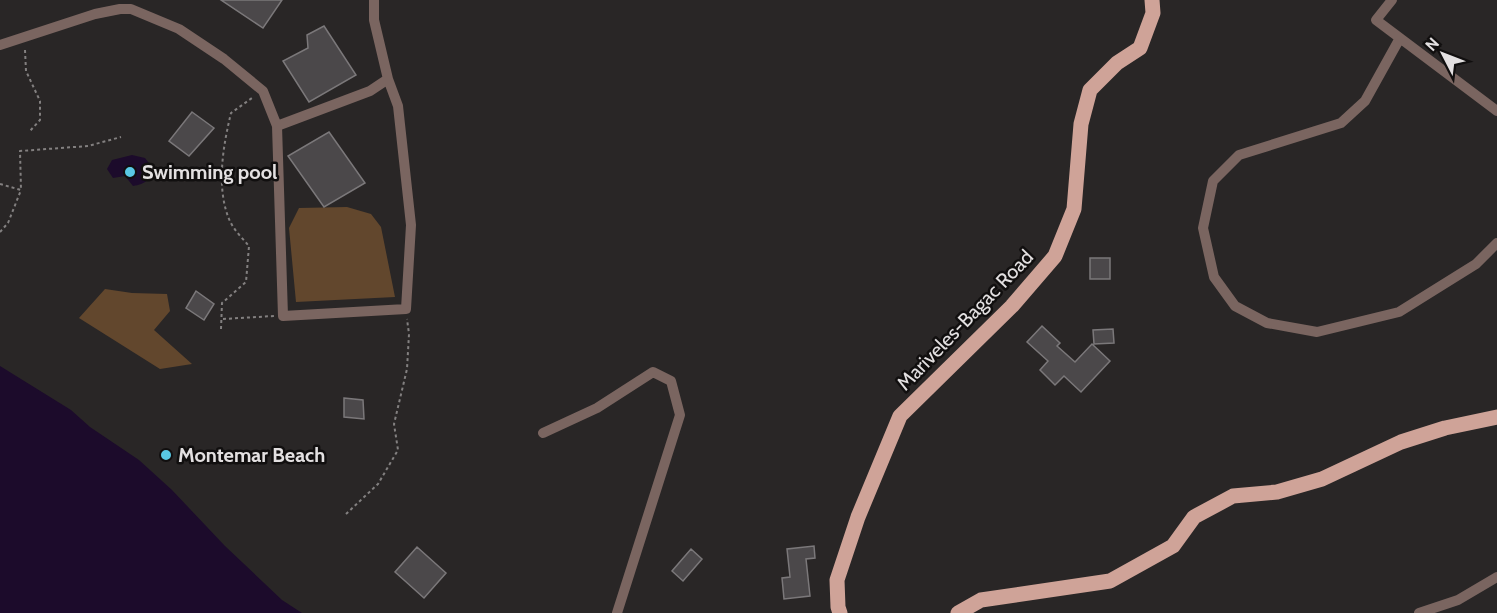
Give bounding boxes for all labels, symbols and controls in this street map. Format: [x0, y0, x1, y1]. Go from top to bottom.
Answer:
north arrow [1413, 24, 1473, 84]
text: N [1421, 34, 1443, 55]
place label: Swimming pool [142, 160, 277, 184]
marker: Swimming pool [123, 165, 137, 179]
street label: Mariveles-Bagac Road [892, 245, 1038, 395]
place label: Montemar Beach [178, 443, 325, 467]
marker: Montemar Beach [159, 448, 173, 462]

